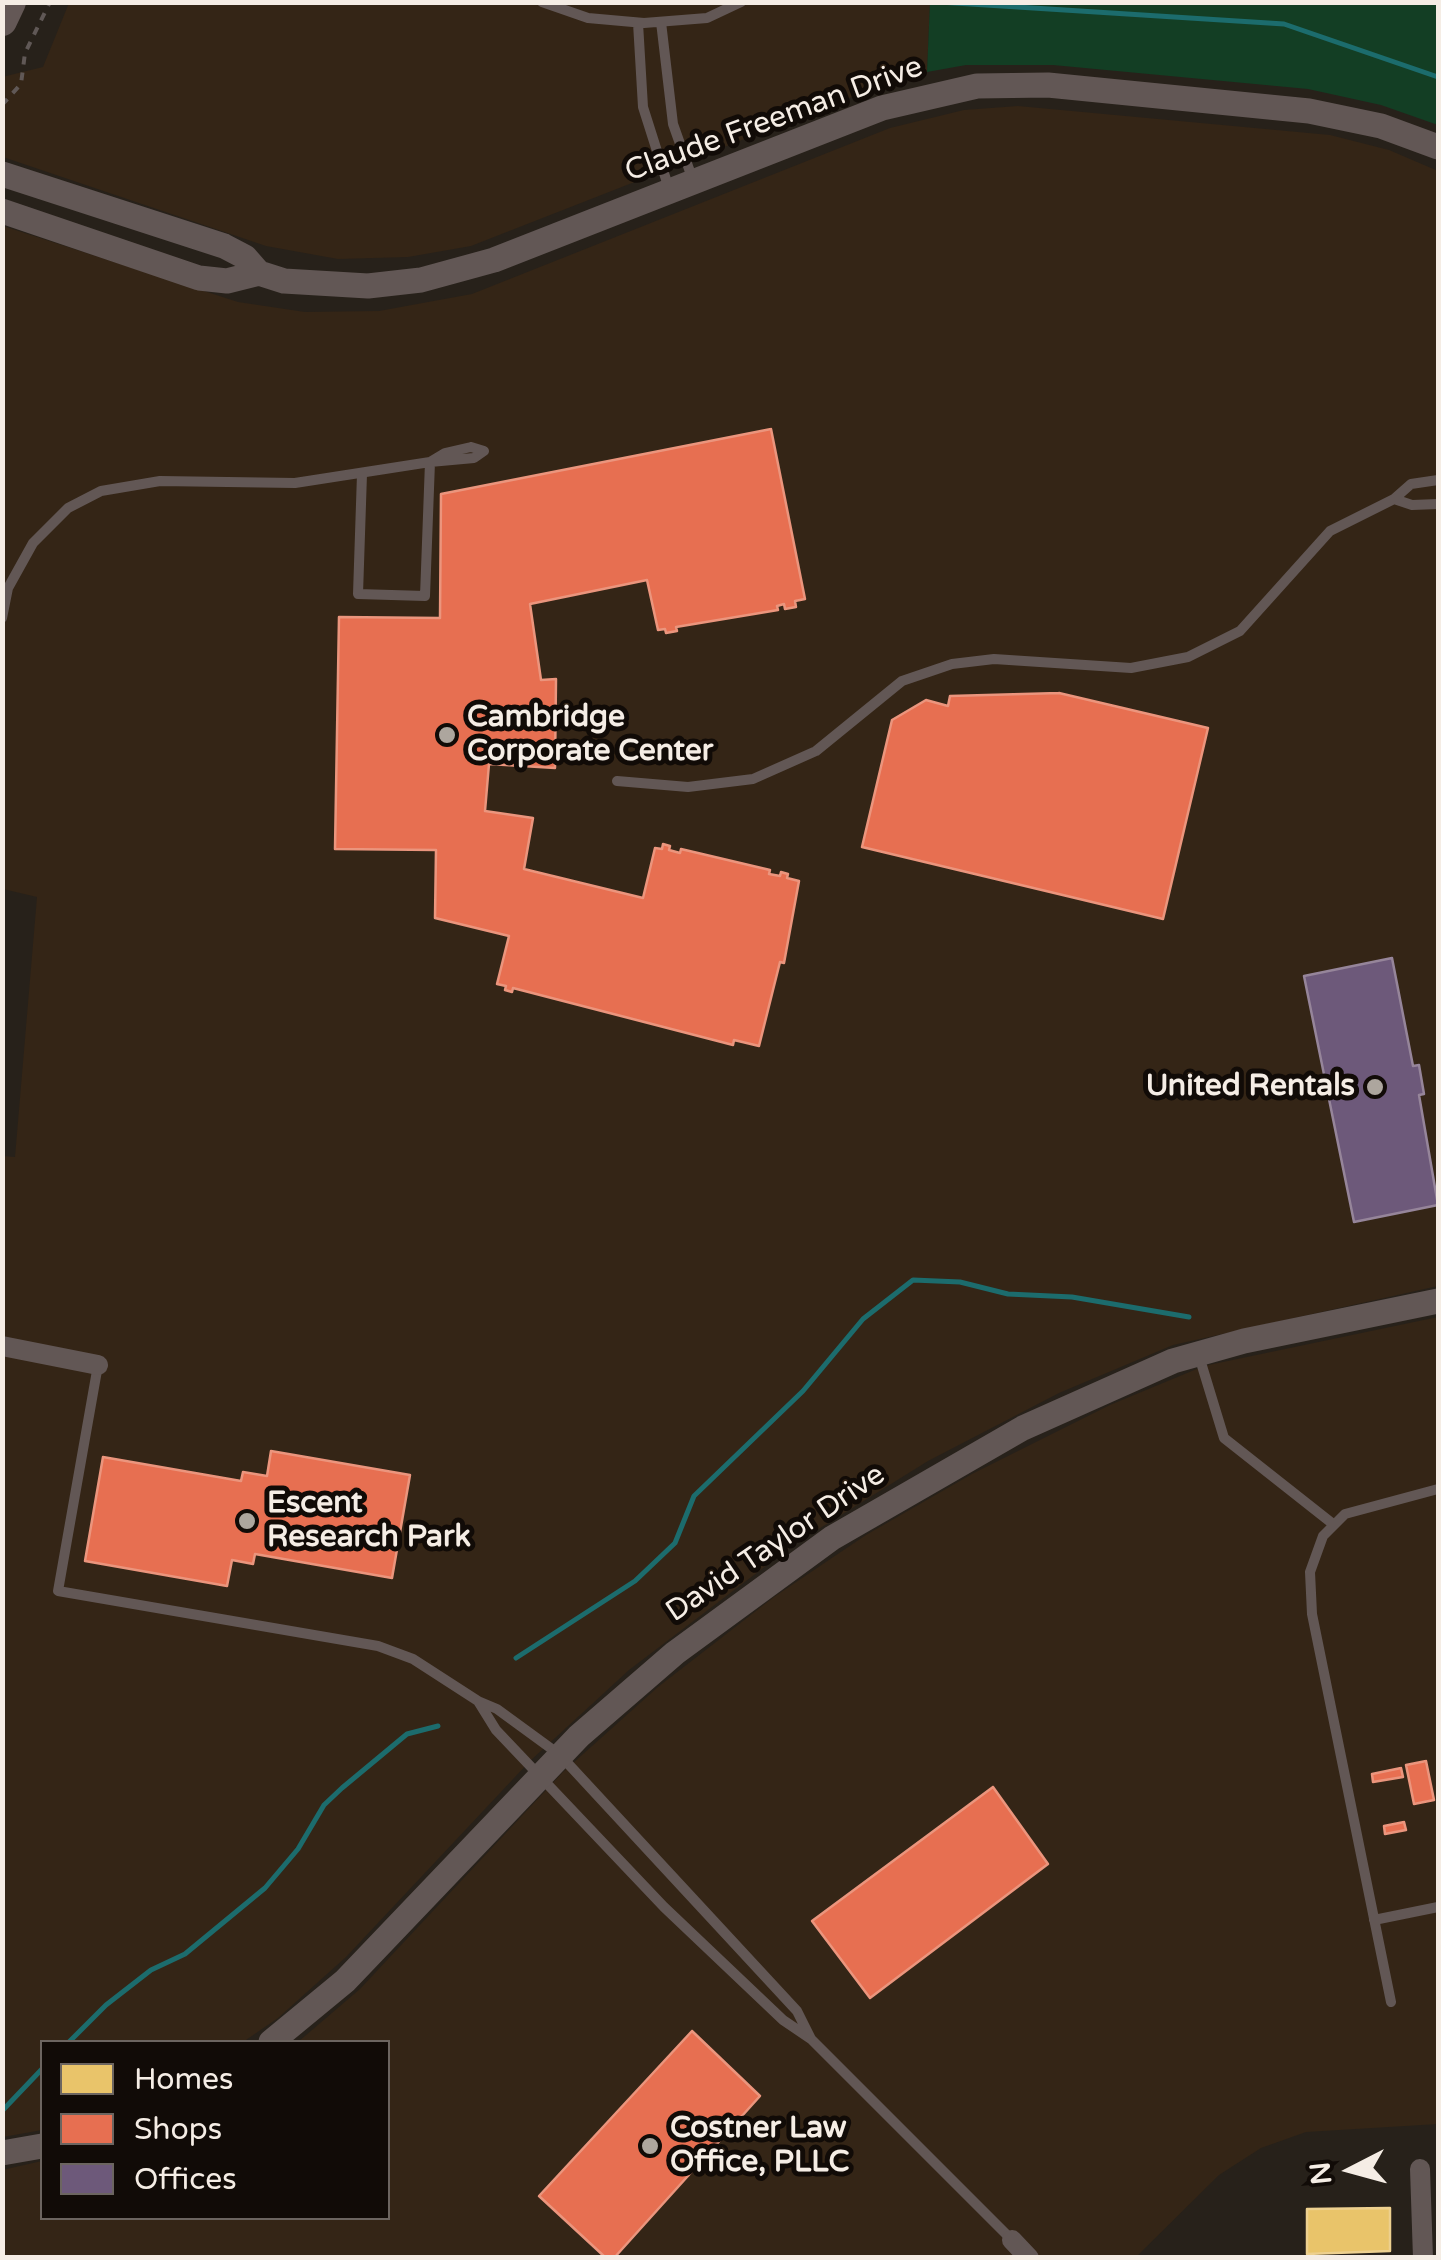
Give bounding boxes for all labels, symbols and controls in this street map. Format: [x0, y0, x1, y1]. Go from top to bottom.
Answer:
street label: Claude Freeman Drive [620, 49, 928, 191]
place label: Cambridge Corporate Center [467, 700, 713, 770]
marker: Cambridge Corporate Center [436, 724, 458, 746]
place label: United Rentals [1146, 1069, 1355, 1105]
marker: United Rentals [1364, 1076, 1386, 1098]
street label: David Taylor Drive [660, 1457, 892, 1631]
place label: Escent Research Park [267, 1486, 471, 1556]
marker: Escent Research Park [236, 1510, 258, 1532]
legend [40, 2040, 390, 2220]
text: Homes [134, 2061, 233, 2098]
text: Shops [134, 2111, 222, 2148]
place label: Costner Law Office, PLLC [670, 2111, 849, 2182]
north arrow [1301, 2120, 1401, 2220]
marker: Costner Law Office, PLLC [639, 2135, 661, 2157]
text: N [1303, 2160, 1339, 2186]
text: Offices [134, 2161, 237, 2198]

